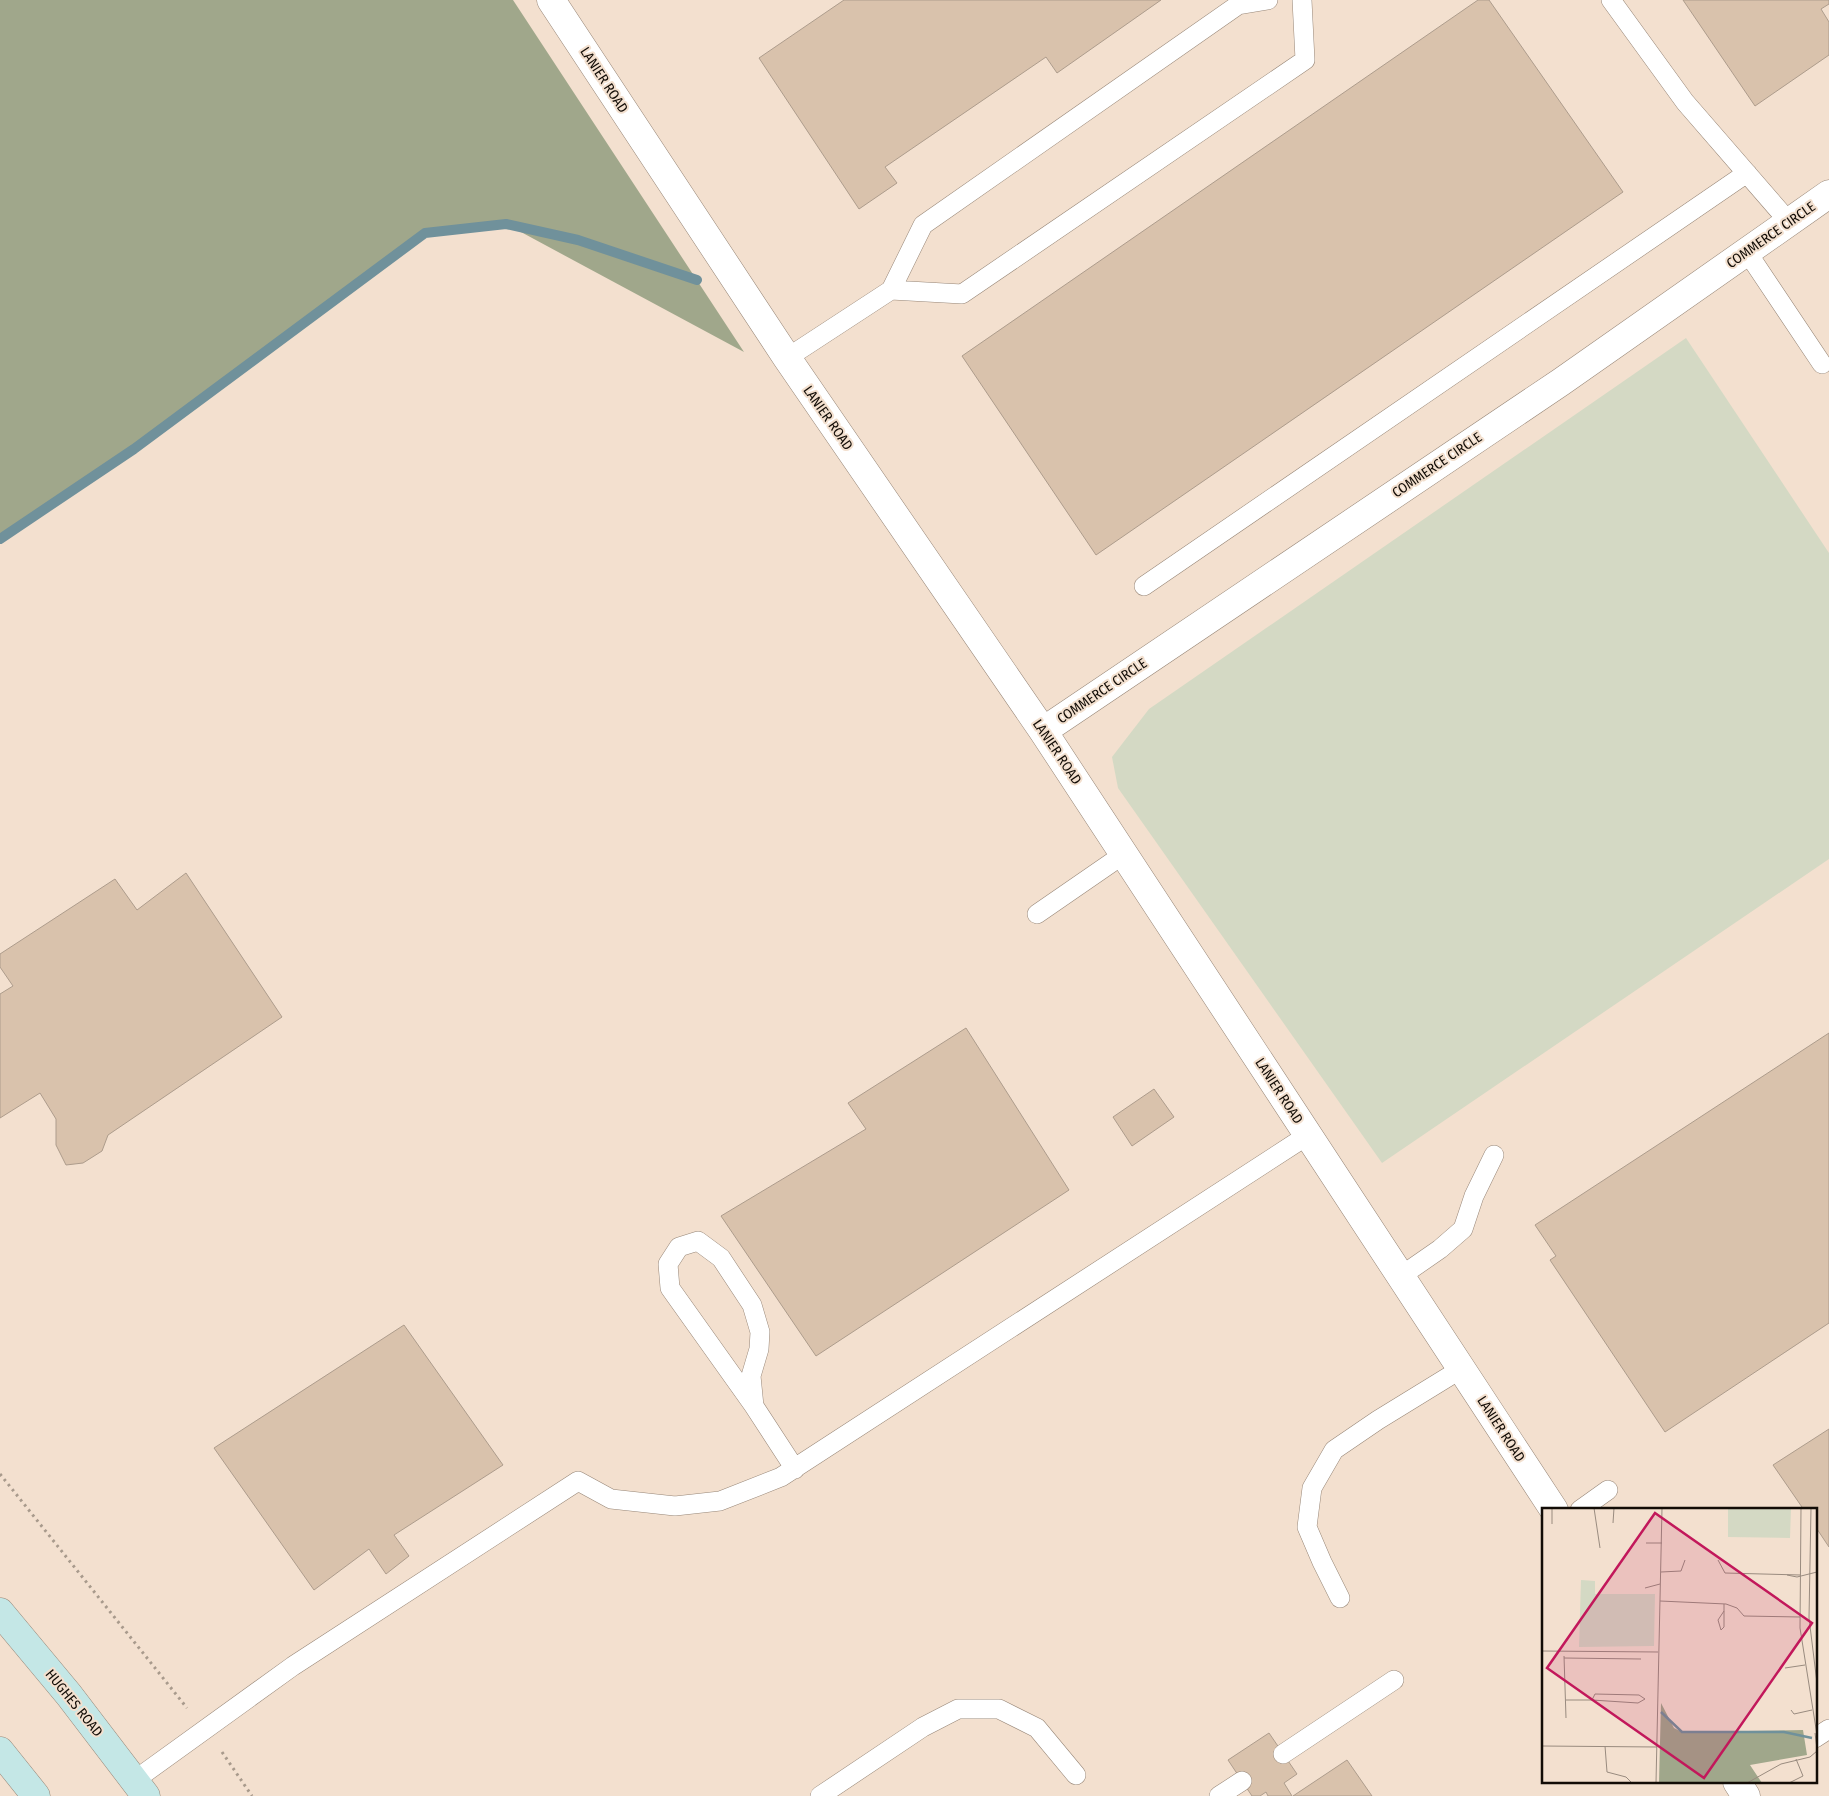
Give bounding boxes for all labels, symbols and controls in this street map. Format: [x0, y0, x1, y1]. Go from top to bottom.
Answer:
street label: LANIER ROAD [576, 44, 632, 116]
street label: COMMERCE CIRCLE [1723, 198, 1819, 272]
street label: LANIER ROAD [800, 382, 856, 454]
street label: COMMERCE CIRCLE [1389, 428, 1485, 501]
street label: COMMERCE CIRCLE [1054, 654, 1150, 727]
street label: LANIER ROAD [1029, 716, 1085, 788]
street label: LANIER ROAD [1251, 1055, 1307, 1127]
street label: LANIER ROAD [1473, 1393, 1529, 1465]
inset map [1542, 1508, 1816, 1784]
street label: HUGHES ROAD [42, 1666, 106, 1740]

